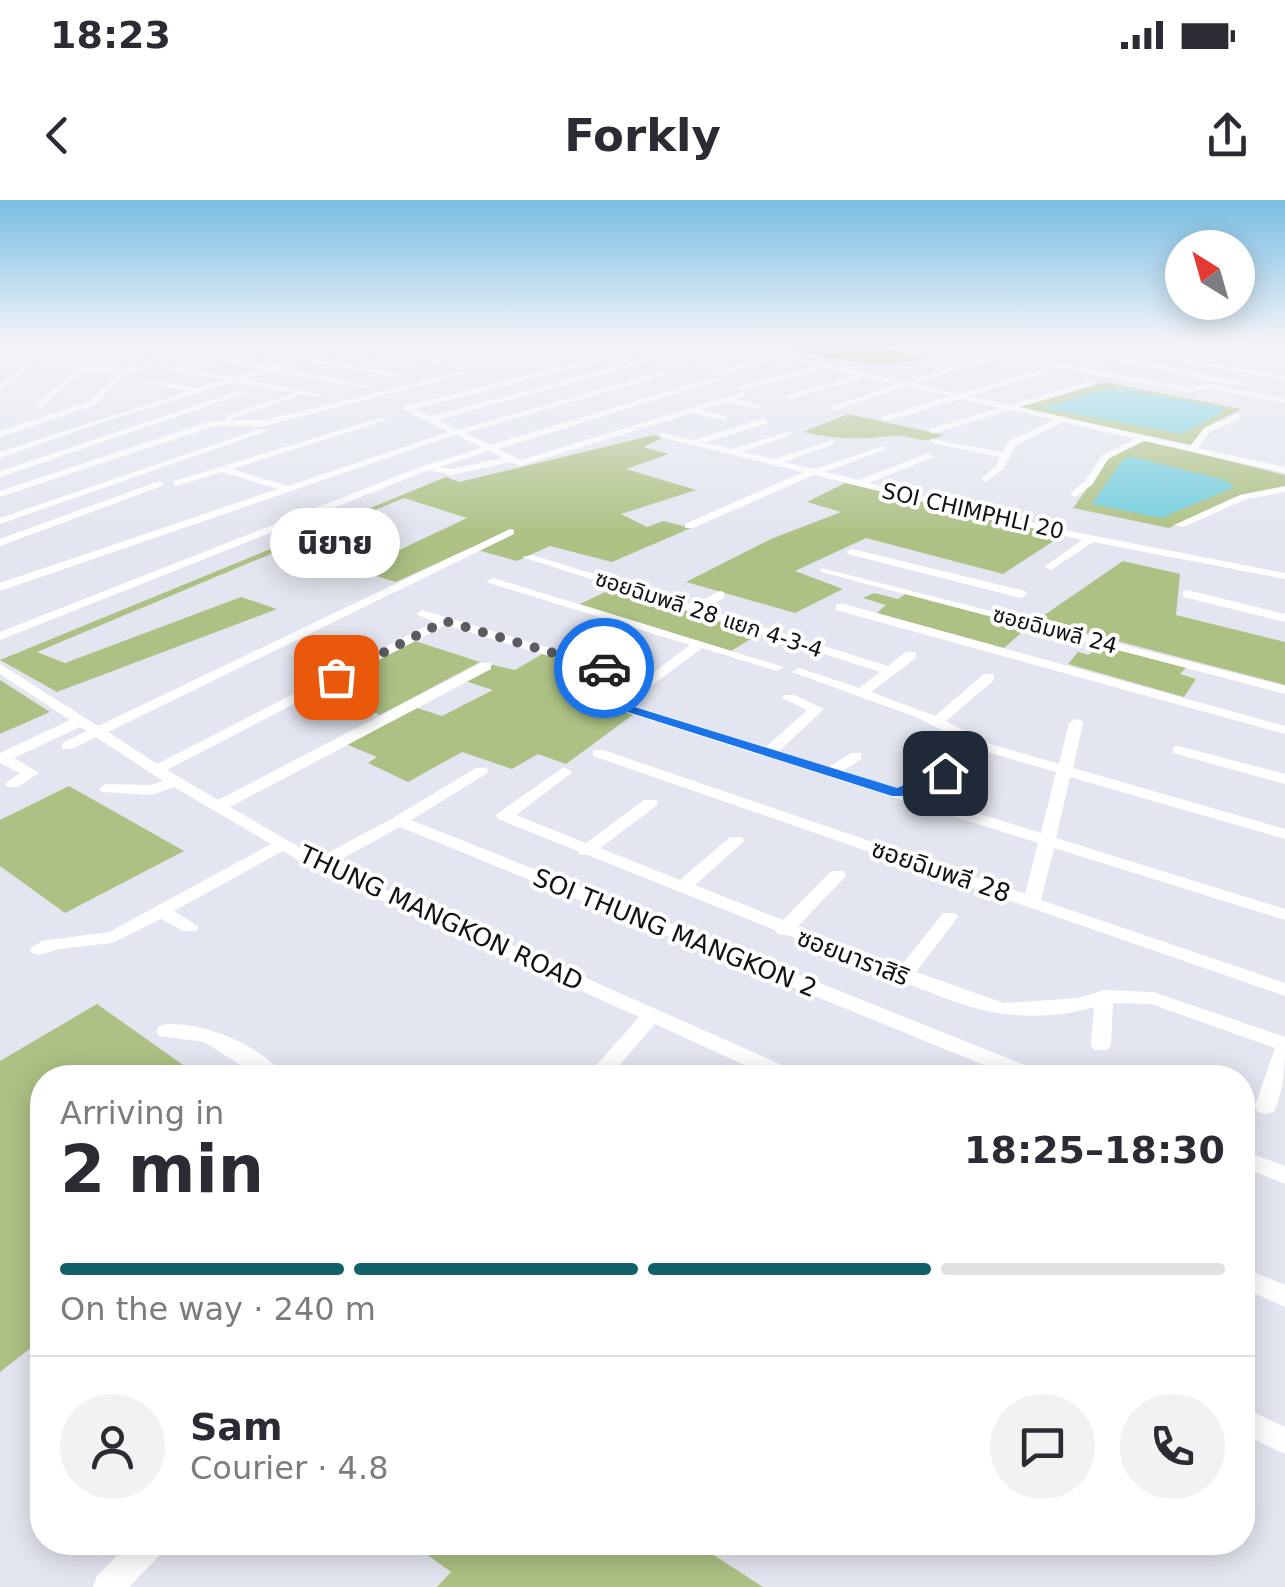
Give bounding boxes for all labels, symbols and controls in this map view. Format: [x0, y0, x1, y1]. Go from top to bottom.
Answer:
text: 18:23 [50, 13, 171, 57]
icon: back [30, 108, 85, 163]
icon: share [1200, 108, 1255, 163]
text: Forkly [564, 109, 721, 162]
north arrow [1165, 230, 1255, 320]
map controls [1165, 230, 1255, 320]
street label: SOI CHIMPHLI 20 [880, 478, 1066, 544]
callout: นิยาย [271, 507, 401, 577]
text: นิยาย [297, 524, 373, 562]
street label: ซอยฉิมพลี 28 แยก 4-3-4 [592, 565, 826, 663]
street label: ซอยฉิมพลี 24 [990, 601, 1120, 659]
courier [554, 618, 654, 718]
pin [294, 635, 379, 720]
icon: car [577, 641, 632, 696]
icon: bag [309, 650, 364, 705]
pin [903, 731, 988, 816]
icon: home [918, 746, 973, 801]
street label: ซอยฉิมพลี 28 [868, 834, 1014, 908]
street label: THUNG MANGKON ROAD [294, 839, 587, 997]
street label: SOI THUNG MANGKON 2 [529, 863, 821, 1003]
street label: ซอยนาราสิริ [793, 922, 913, 992]
text: Arriving in [60, 1094, 224, 1132]
text: 18:25–18:30 [964, 1128, 1225, 1172]
text: 2 min [60, 1132, 264, 1207]
text: On the way · 240 m [60, 1290, 376, 1328]
button: person [60, 1394, 165, 1499]
button: chat [990, 1394, 1095, 1499]
button: phone [1120, 1394, 1225, 1499]
text: Sam [190, 1405, 283, 1449]
text: Courier · 4.8 [190, 1449, 389, 1487]

